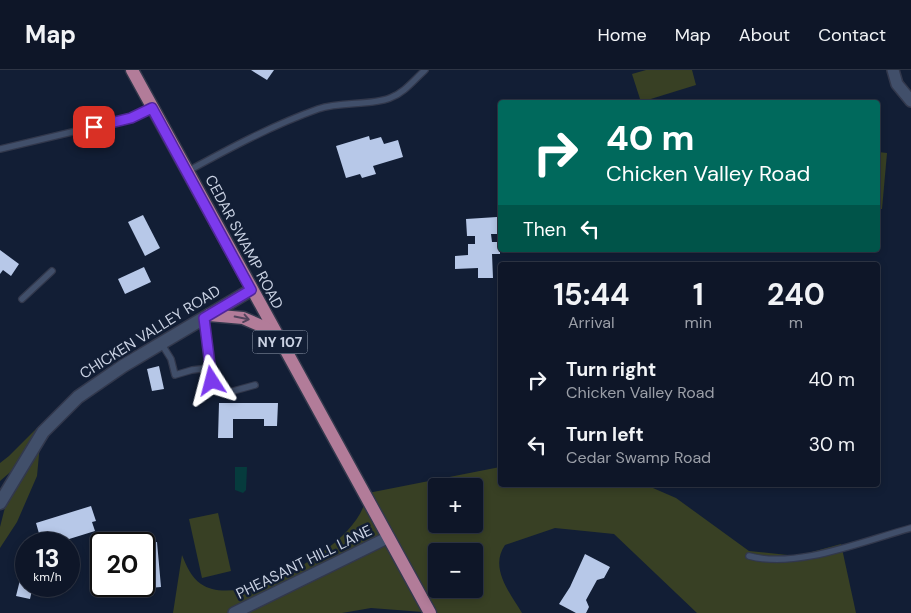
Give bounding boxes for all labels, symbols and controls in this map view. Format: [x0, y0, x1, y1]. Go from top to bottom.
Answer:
text: Map [25, 19, 76, 50]
text: Home [597, 23, 647, 47]
text: Map [675, 23, 711, 47]
text: About [739, 23, 790, 47]
text: Contact [818, 23, 886, 47]
pin [73, 106, 115, 148]
icon: arrive [80, 113, 108, 141]
text: 40 m [606, 115, 695, 161]
icon: right [523, 120, 588, 185]
text: Chicken Valley Road [606, 159, 810, 188]
street label: CEDAR SWAMP ROAD [200, 172, 288, 312]
icon: left [576, 215, 604, 243]
text: Then [523, 217, 566, 242]
text: 15:44 [553, 275, 629, 314]
text: 1 [693, 275, 704, 314]
text: 240 [767, 275, 825, 314]
street label: CHICKEN VALLEY ROAD [76, 280, 224, 384]
text: Arrival [568, 312, 615, 333]
text: min [685, 312, 712, 333]
text: m [789, 312, 803, 333]
one-way arrow [234, 314, 250, 324]
road number: NY 107 [252, 330, 308, 354]
position arrow [185, 354, 237, 406]
text: Turn right [566, 357, 656, 382]
icon: right [523, 366, 551, 394]
text: 40 m [808, 367, 855, 392]
text: Chicken Valley Road [566, 382, 715, 403]
text: Turn left [566, 422, 644, 447]
icon: left [523, 431, 551, 459]
text: 30 m [809, 432, 855, 457]
text: Cedar Swamp Road [566, 447, 711, 468]
map controls [428, 478, 483, 598]
button: + [428, 478, 483, 533]
street label: PHEASANT HILL LANE [233, 520, 375, 604]
speed limit sign: 20 [90, 532, 155, 597]
text: 13 [35, 542, 60, 575]
button: − [428, 543, 483, 598]
text: km/h [33, 569, 62, 585]

